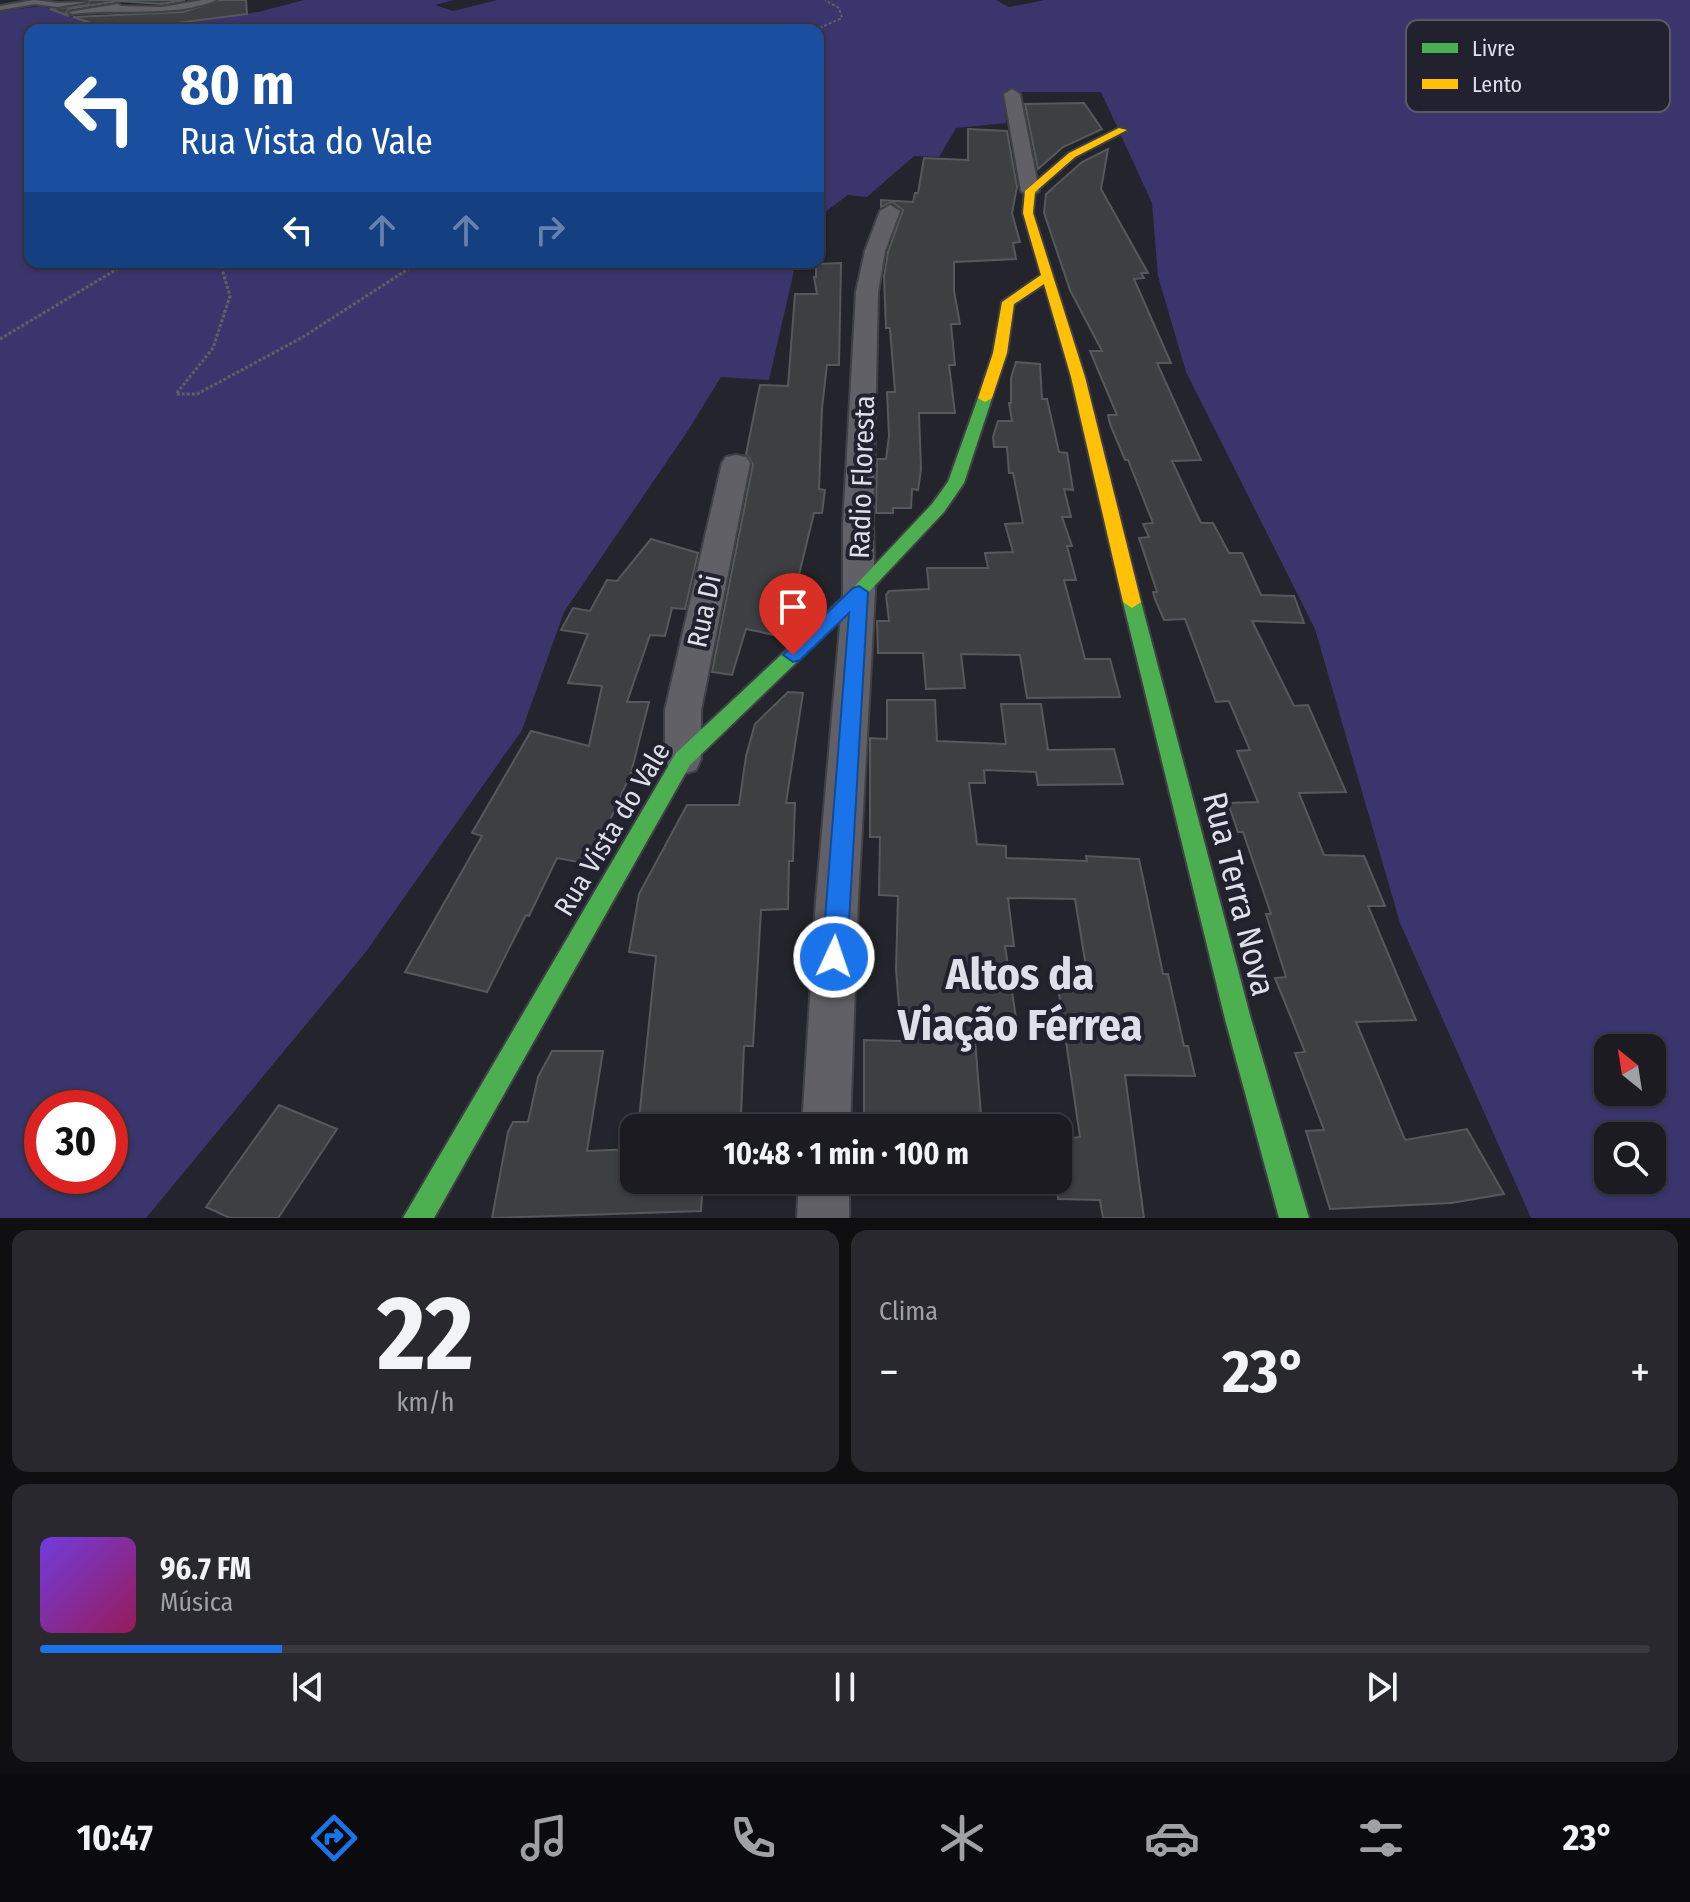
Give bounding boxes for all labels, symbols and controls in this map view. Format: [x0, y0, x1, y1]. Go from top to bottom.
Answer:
legend [1406, 20, 1670, 112]
text: Livre [1472, 35, 1515, 62]
text: 80 m [180, 52, 295, 119]
icon: left [48, 56, 152, 160]
text: Lento [1472, 71, 1522, 98]
text: Rua Vista do Vale [180, 120, 433, 164]
icon: left [276, 208, 320, 252]
icon: ahead [360, 208, 404, 252]
icon: ahead [444, 208, 488, 252]
icon: right [528, 208, 572, 252]
street label: Radio Floresta [843, 395, 881, 559]
street label: Rua Di [680, 572, 728, 650]
pin [759, 573, 827, 655]
icon: arrive [771, 585, 815, 629]
street label: Rua Vista do Vale [547, 736, 677, 922]
street label: Rua Terra Nova [1194, 788, 1284, 1000]
position arrow [792, 915, 876, 999]
district label: Altos da Viação Férrea [897, 948, 1142, 1052]
north arrow [1594, 1034, 1666, 1106]
map controls [1594, 1034, 1666, 1194]
speed limit sign: 30 [24, 1090, 128, 1194]
button: search [1594, 1122, 1666, 1194]
text: 10:48 · 1 min · 100 m [723, 1136, 969, 1172]
text: 22 [377, 1272, 474, 1397]
text: Clima [879, 1296, 938, 1327]
text: 23° [1222, 1336, 1307, 1408]
text: − [879, 1346, 899, 1399]
text: + [1630, 1346, 1650, 1399]
text: km/h [397, 1387, 454, 1418]
text: 96.7 FM [160, 1551, 251, 1587]
text: Música [160, 1587, 233, 1618]
icon: previous [286, 1665, 330, 1709]
icon: pause [823, 1665, 867, 1709]
icon: next [1360, 1665, 1404, 1709]
icon: directions [306, 1810, 362, 1866]
icon: music [516, 1810, 572, 1866]
icon: phone [725, 1810, 781, 1866]
icon: climate [934, 1810, 990, 1866]
icon: car [1144, 1810, 1200, 1866]
icon: filters [1353, 1810, 1409, 1866]
text: 10:47 [77, 1816, 153, 1860]
text: 23° [1563, 1816, 1613, 1860]

